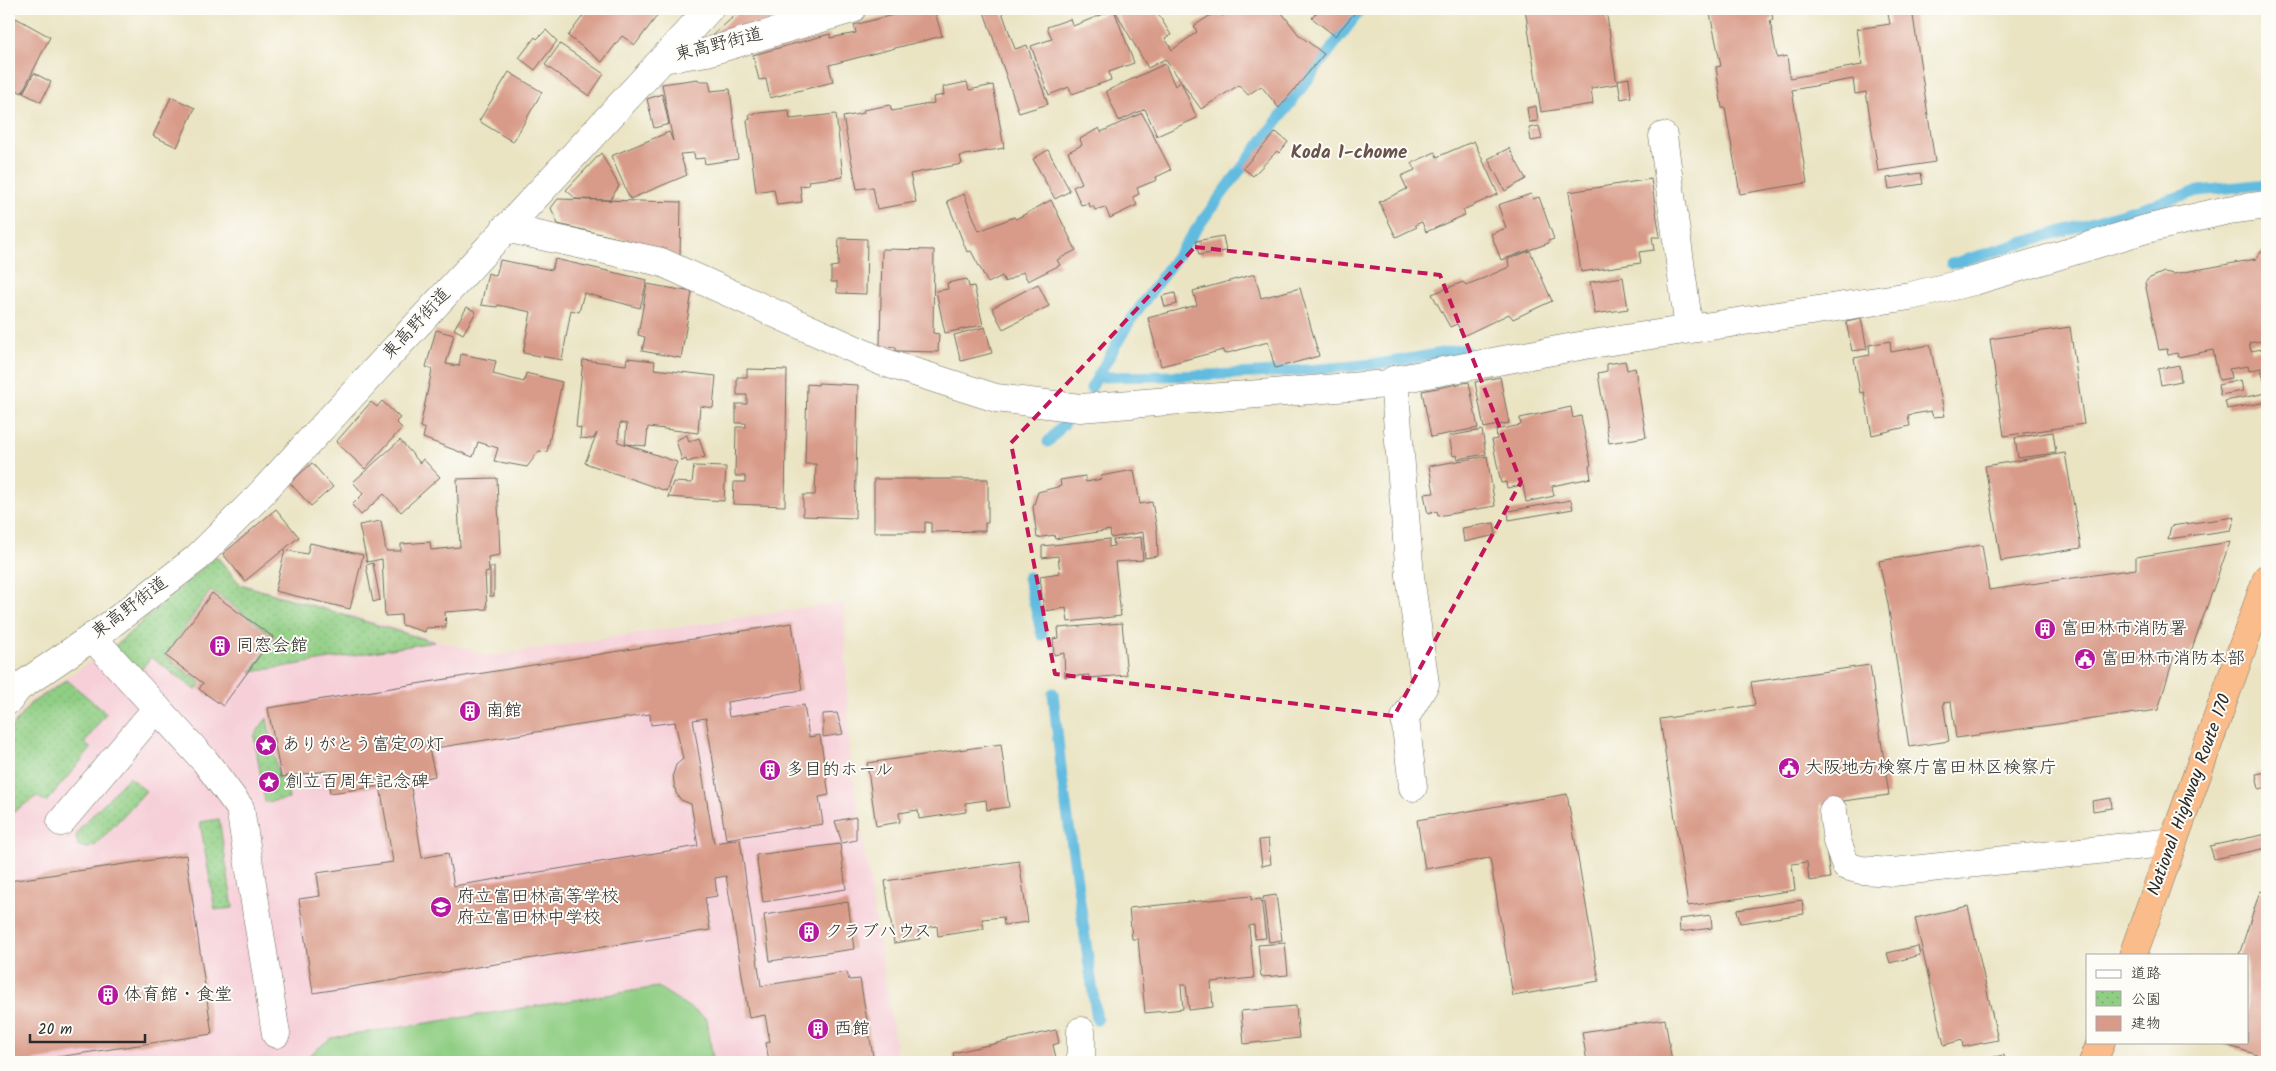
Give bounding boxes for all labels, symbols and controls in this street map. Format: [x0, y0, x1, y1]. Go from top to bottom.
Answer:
street label: 東高野街道 [672, 20, 766, 70]
district label: Koda 1-chome [1291, 138, 1407, 168]
street label: 東高野街道 [376, 281, 458, 367]
street label: 東高野街道 [85, 569, 175, 647]
place label: 富田林市消防署 [2061, 615, 2187, 644]
building icon: 富田林市消防署 [2033, 617, 2057, 641]
place label: 同窓会館 [236, 632, 308, 661]
building icon: 同窓会館 [208, 634, 232, 658]
place label: 富田林市消防本部 [2101, 645, 2245, 674]
public building icon: 富田林市消防本部 [2073, 647, 2097, 671]
street label: National Highway Route 170 [2140, 690, 2240, 900]
place label: 南館 [486, 697, 522, 726]
building icon: 南館 [458, 699, 482, 723]
place label: ありがとう富定の灯 [282, 731, 444, 760]
place icon: ありがとう富定の灯 [254, 733, 278, 757]
place label: 大阪地方検察庁富田林区検察庁 [1805, 754, 2057, 783]
place label: 多目的ホール [786, 756, 893, 785]
public building icon: 大阪地方検察庁富田林区検察庁 [1777, 756, 1801, 780]
building icon: 多目的ホール [758, 758, 782, 782]
place label: 創立百周年記念碑 [285, 768, 429, 797]
place icon: 創立百周年記念碑 [257, 770, 281, 794]
place label: 府立富田林高等学校 府立富田林中学校 [457, 883, 619, 933]
school or university icon: 府立富田林高等学校 府立富田林中学校 [429, 895, 453, 919]
place label: クラブハウス [825, 918, 932, 947]
building icon: クラブハウス [797, 920, 821, 944]
legend [2086, 954, 2248, 1044]
text: 道路 [2131, 962, 2161, 986]
place label: 体育館・食堂 [124, 981, 232, 1010]
building icon: 体育館・食堂 [96, 983, 120, 1007]
text: 公園 [2131, 988, 2161, 1012]
scale bar [30, 1011, 145, 1043]
text: 建物 [2131, 1012, 2161, 1036]
place label: 西館 [834, 1015, 870, 1044]
building icon: 西館 [806, 1017, 830, 1041]
text: 20 m [38, 1018, 72, 1042]

